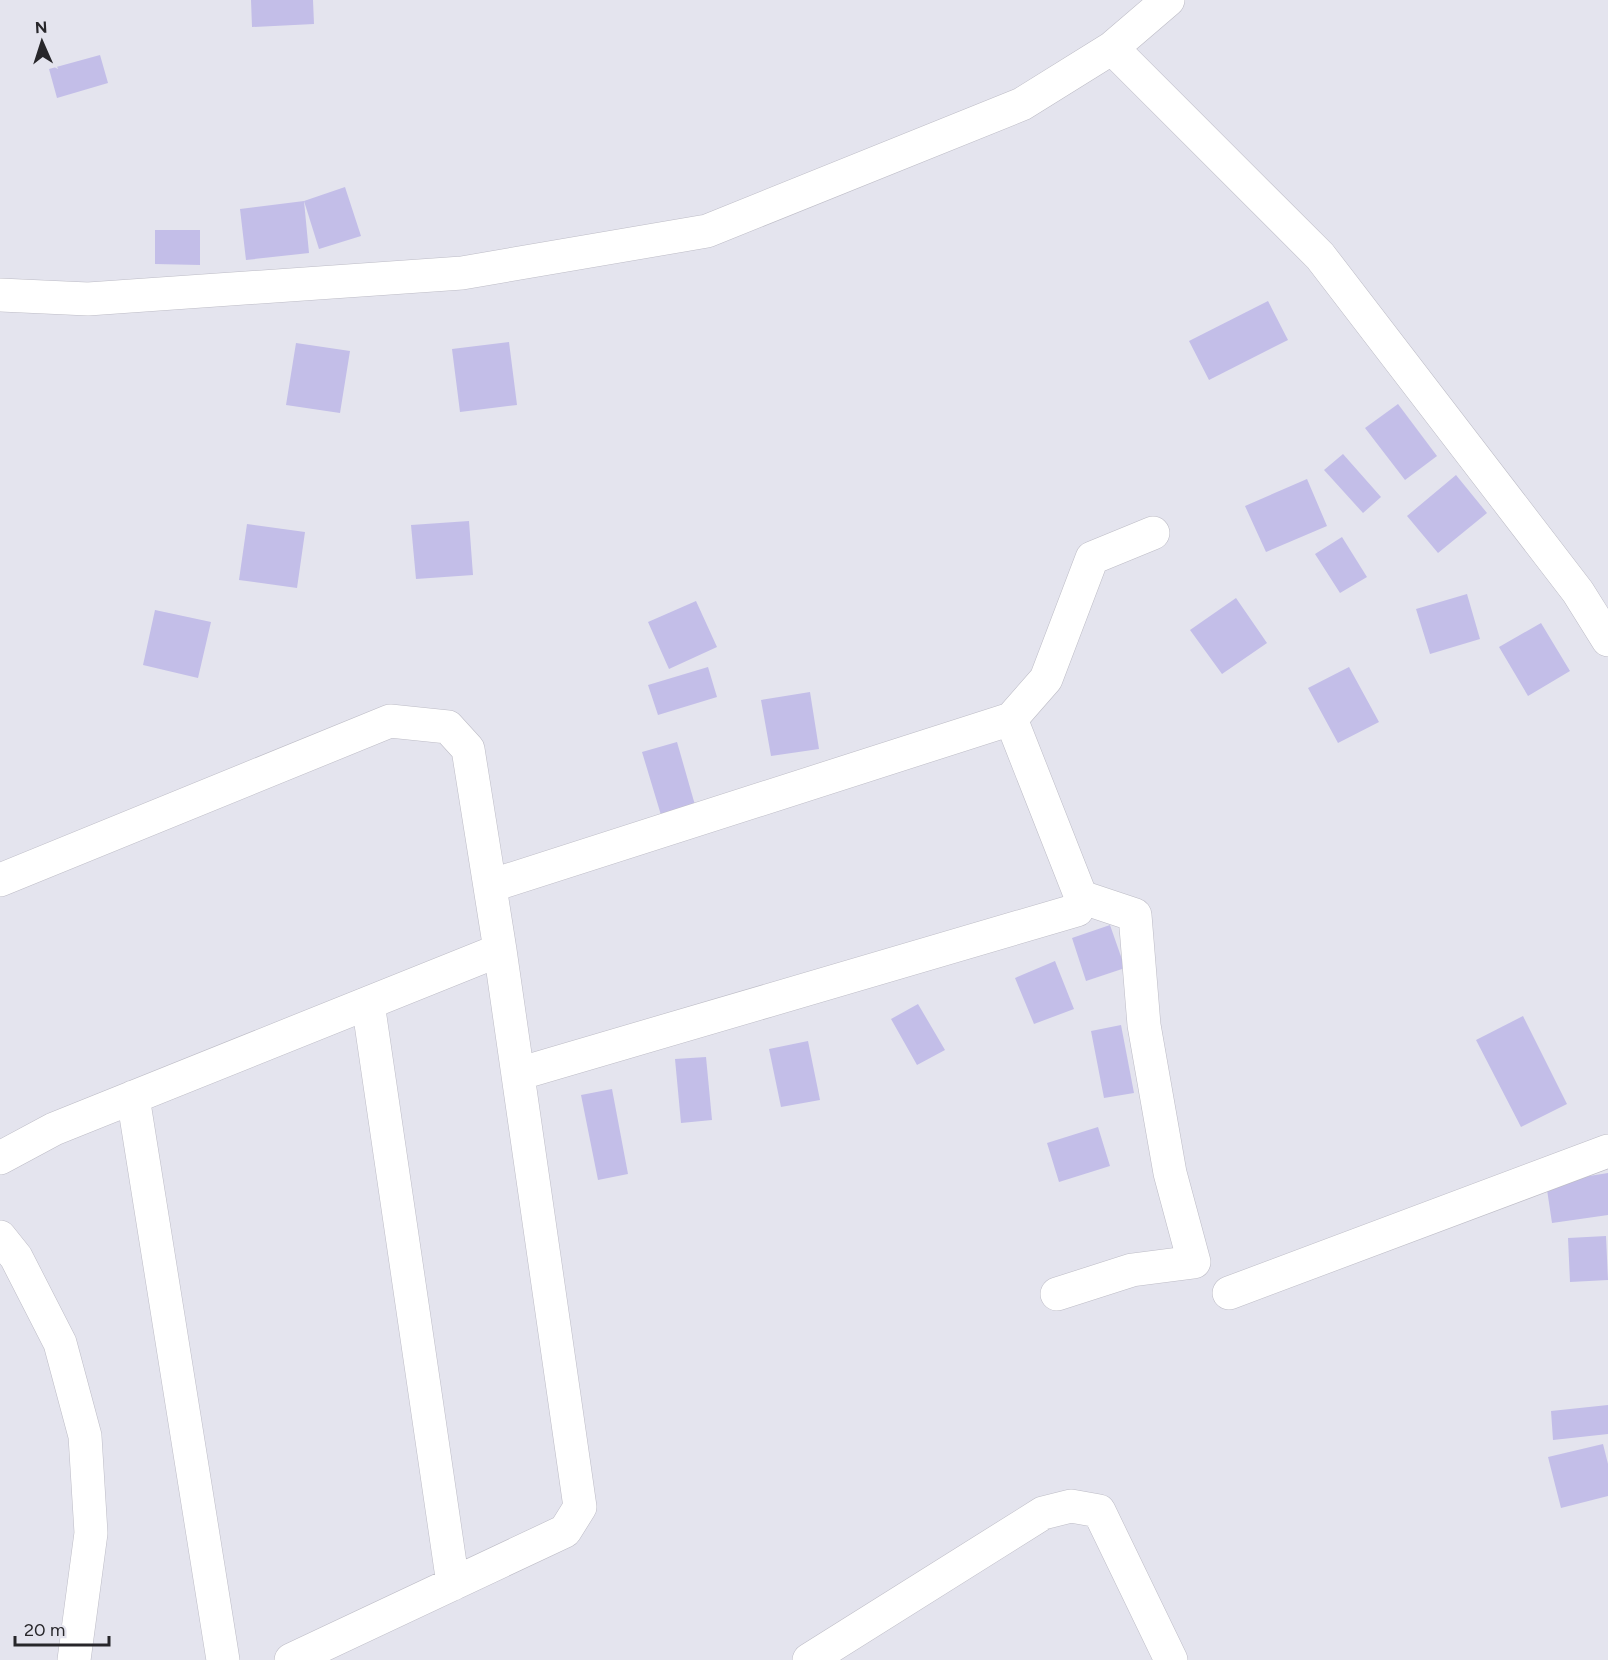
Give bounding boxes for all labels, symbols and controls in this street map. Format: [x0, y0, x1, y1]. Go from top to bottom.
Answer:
north arrow [12, 12, 72, 72]
text: N [35, 18, 48, 37]
scale bar [15, 1609, 110, 1647]
text: 20 m [24, 1619, 65, 1641]

